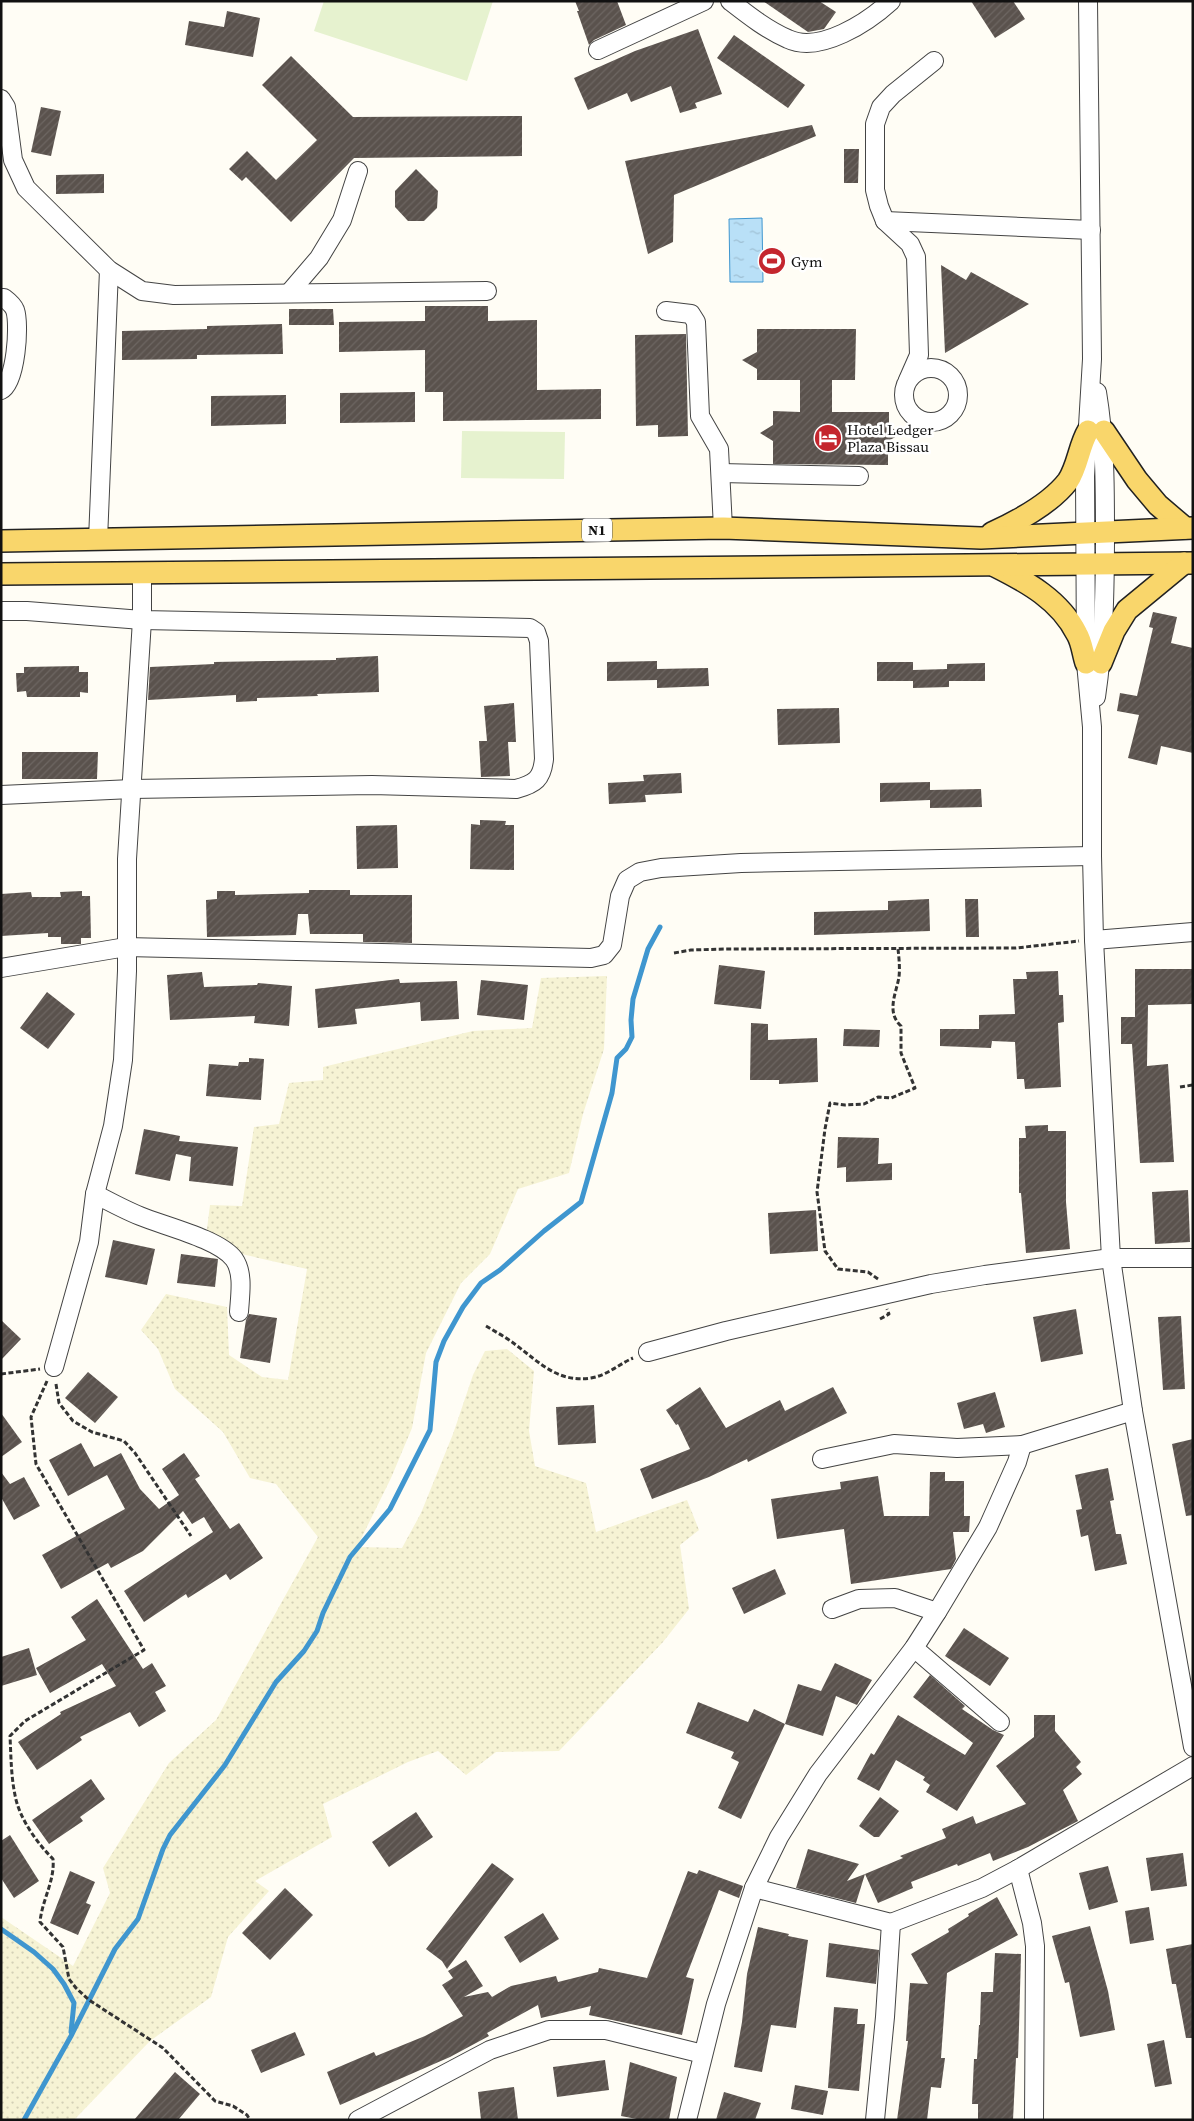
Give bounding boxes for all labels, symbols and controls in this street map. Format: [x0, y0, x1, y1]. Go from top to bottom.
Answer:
sports icon: Gym [757, 246, 787, 276]
place label: Gym [791, 251, 823, 272]
place label: Hotel Ledger Plaza Bissau [847, 419, 934, 457]
hotel icon: Hotel Ledger Plaza Bissau [813, 423, 843, 453]
road number: N1 [582, 518, 612, 542]

